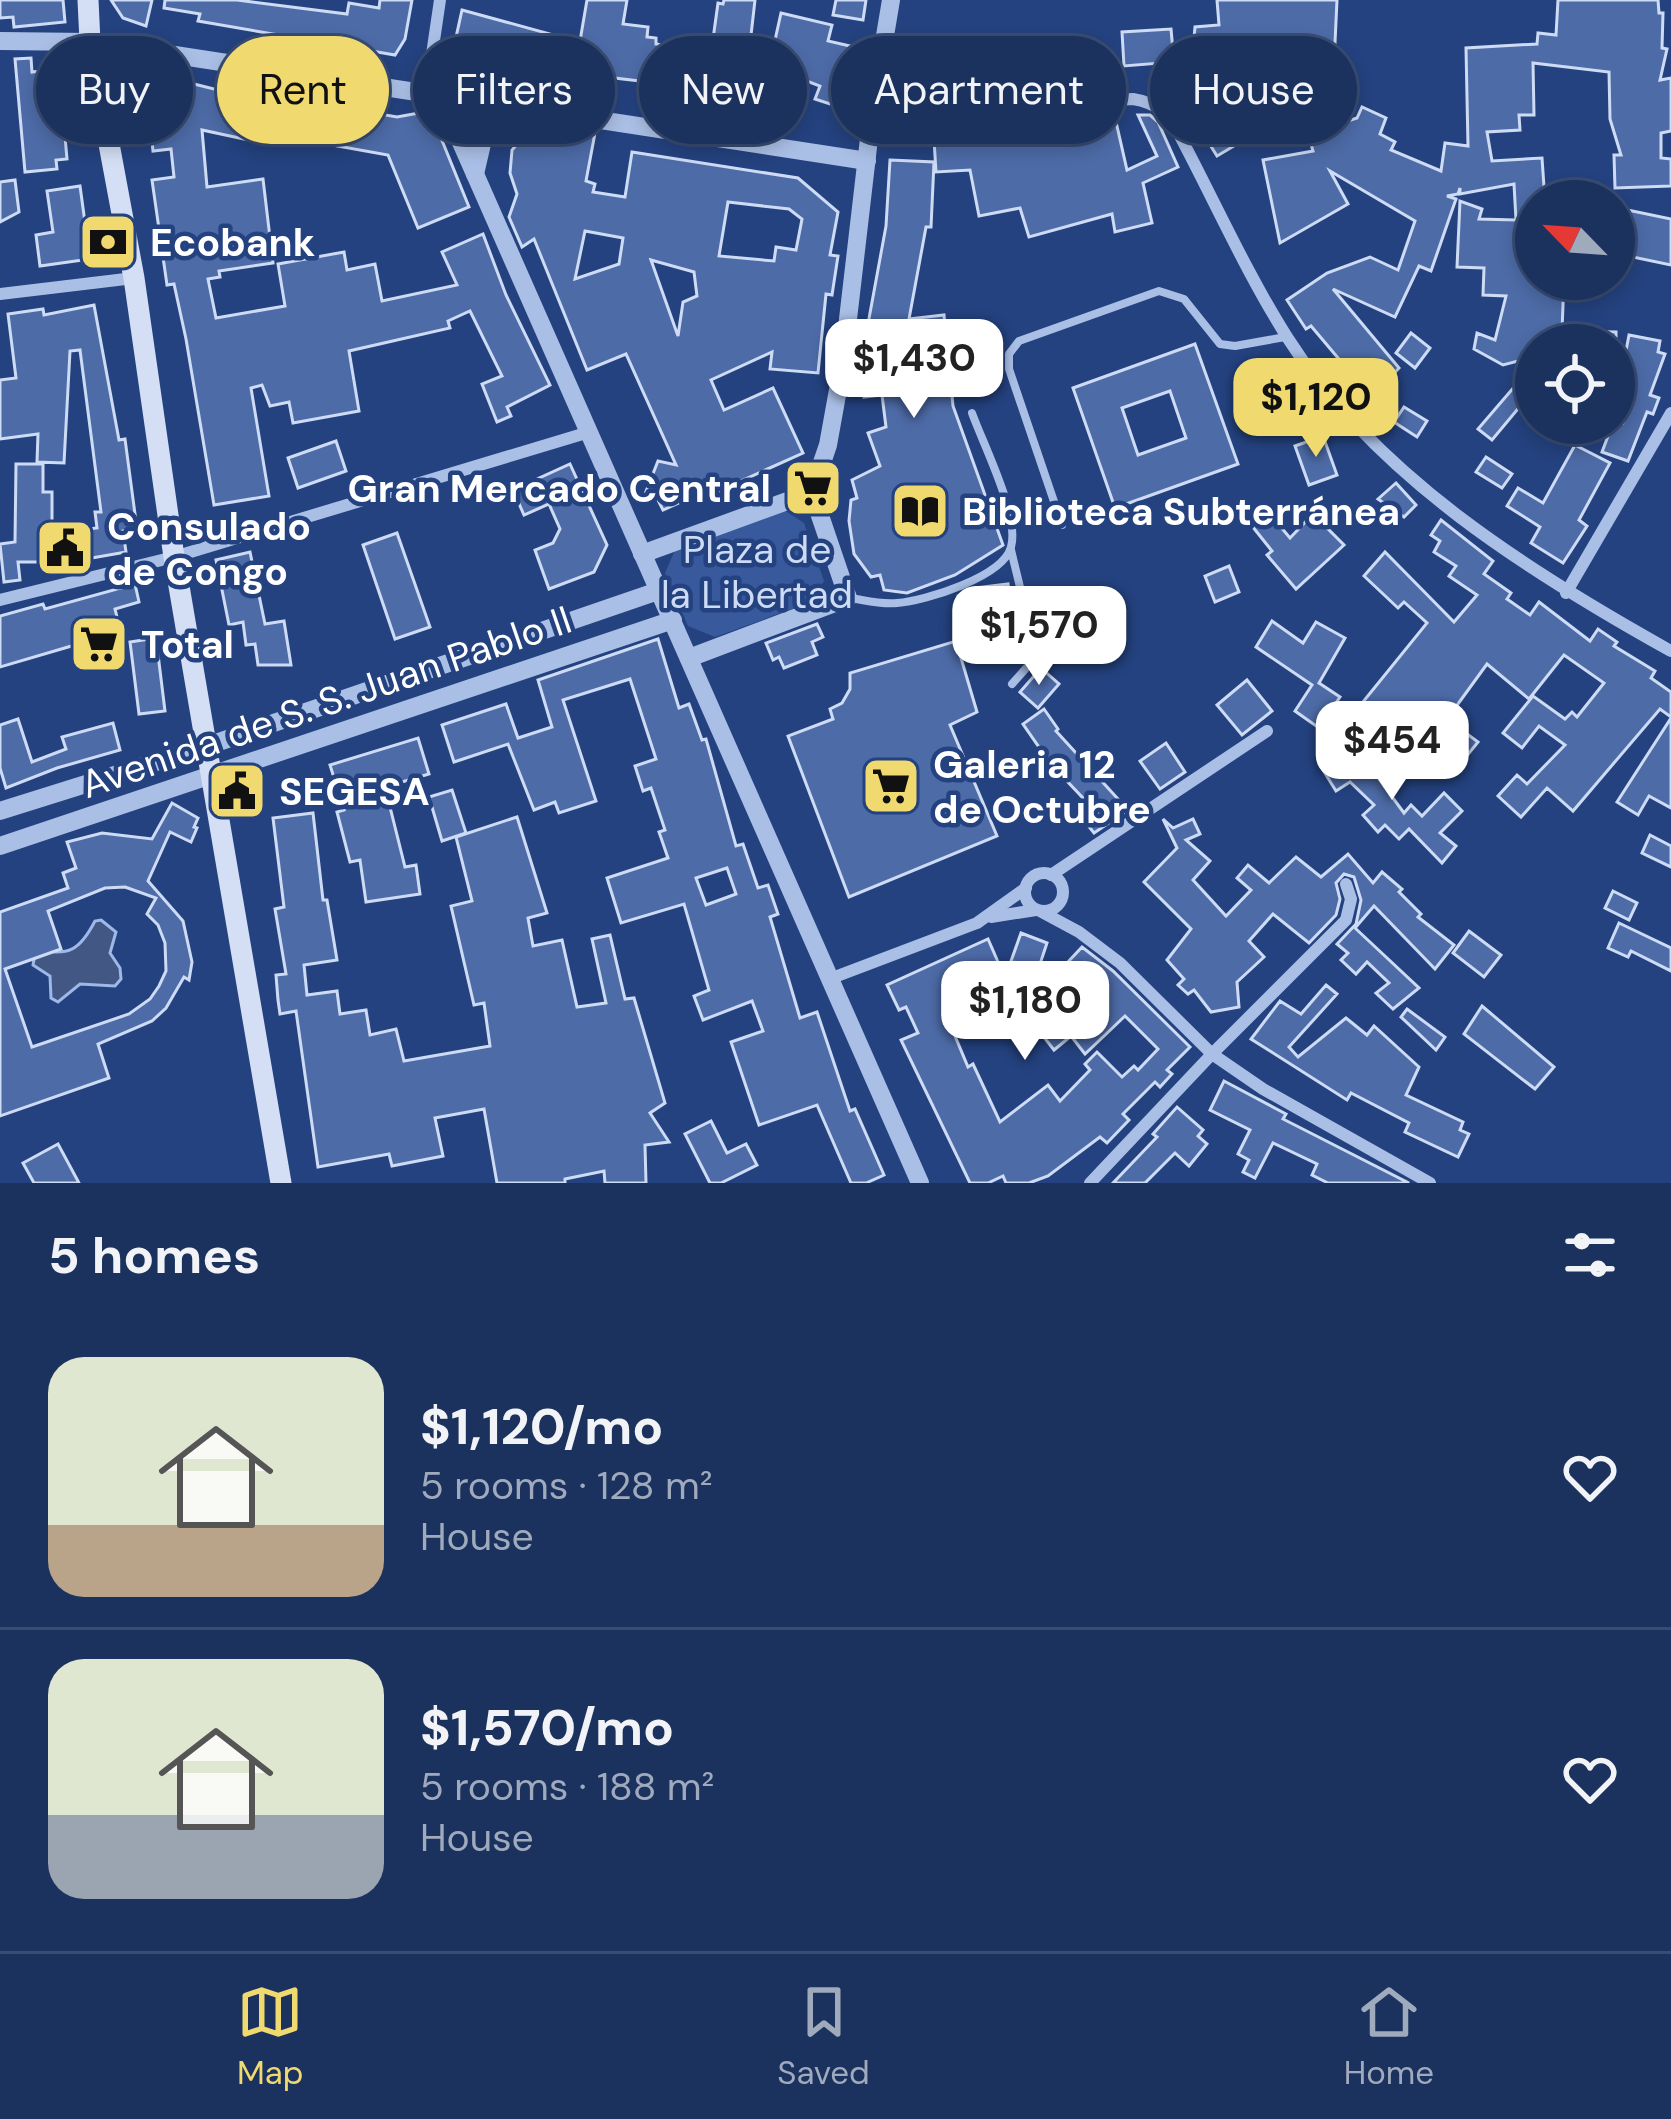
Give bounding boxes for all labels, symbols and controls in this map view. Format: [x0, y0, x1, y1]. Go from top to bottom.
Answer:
chip: Buy [36, 36, 193, 144]
chip: Rent [217, 36, 389, 144]
chip: Filters [413, 36, 615, 144]
chip: New [639, 36, 807, 144]
chip: Apartment [831, 36, 1126, 144]
chip: House [1150, 36, 1357, 144]
north arrow [1515, 180, 1635, 300]
map controls [1515, 180, 1635, 444]
bank icon: Ecobank [77, 211, 139, 273]
place label: Ecobank [150, 217, 315, 268]
pin: $1,430 [816, 319, 1012, 421]
button: locate [1515, 324, 1635, 444]
text: $1,430 [852, 332, 976, 383]
pin: $1,120 [1218, 358, 1414, 460]
text: $1,120 [1260, 371, 1372, 422]
supermarket icon: Gran Mercado Central [782, 457, 844, 519]
place label: Gran Mercado Central [347, 463, 771, 514]
library icon: Biblioteca Subterránea [889, 480, 951, 542]
place label: Biblioteca Subterránea [962, 486, 1400, 537]
place label: Consulado de Congo [107, 501, 311, 597]
public building icon: Consulado de Congo [34, 517, 96, 579]
park label: Plaza de la Libertad [661, 524, 853, 620]
pin: $1,570 [941, 586, 1137, 688]
street label: Avenida de S. S. Juan Pablo II [74, 594, 578, 810]
text: $1,570 [979, 599, 1099, 650]
supermarket icon: Total [68, 613, 130, 675]
place label: Total [141, 619, 234, 670]
pin: $454 [1321, 701, 1463, 803]
text: $454 [1343, 714, 1441, 765]
place label: Galeria 12 de Octubre [933, 739, 1151, 835]
supermarket icon: Galeria 12 de Octubre [860, 755, 922, 817]
public building icon: SEGESA [206, 760, 268, 822]
place label: SEGESA [279, 766, 430, 817]
pin: $1,180 [927, 961, 1123, 1063]
text: $1,180 [968, 974, 1082, 1025]
text: 5 homes [48, 1222, 260, 1289]
icon: filters [1557, 1222, 1623, 1288]
text: $1,120/mo [420, 1393, 663, 1460]
icon: home [144, 1405, 288, 1549]
icon: heart [1557, 1444, 1623, 1510]
text: 5 rooms · 128 m² [420, 1460, 713, 1511]
text: House [420, 1511, 534, 1562]
text: $1,570/mo [420, 1694, 674, 1761]
icon: home [144, 1707, 288, 1851]
icon: heart [1557, 1746, 1623, 1812]
text: 5 rooms · 188 m² [420, 1761, 715, 1812]
text: House [420, 1812, 534, 1863]
tab: Map [237, 1979, 303, 2094]
tab: Saved [777, 1979, 870, 2094]
tab: Home [1344, 1979, 1434, 2094]

